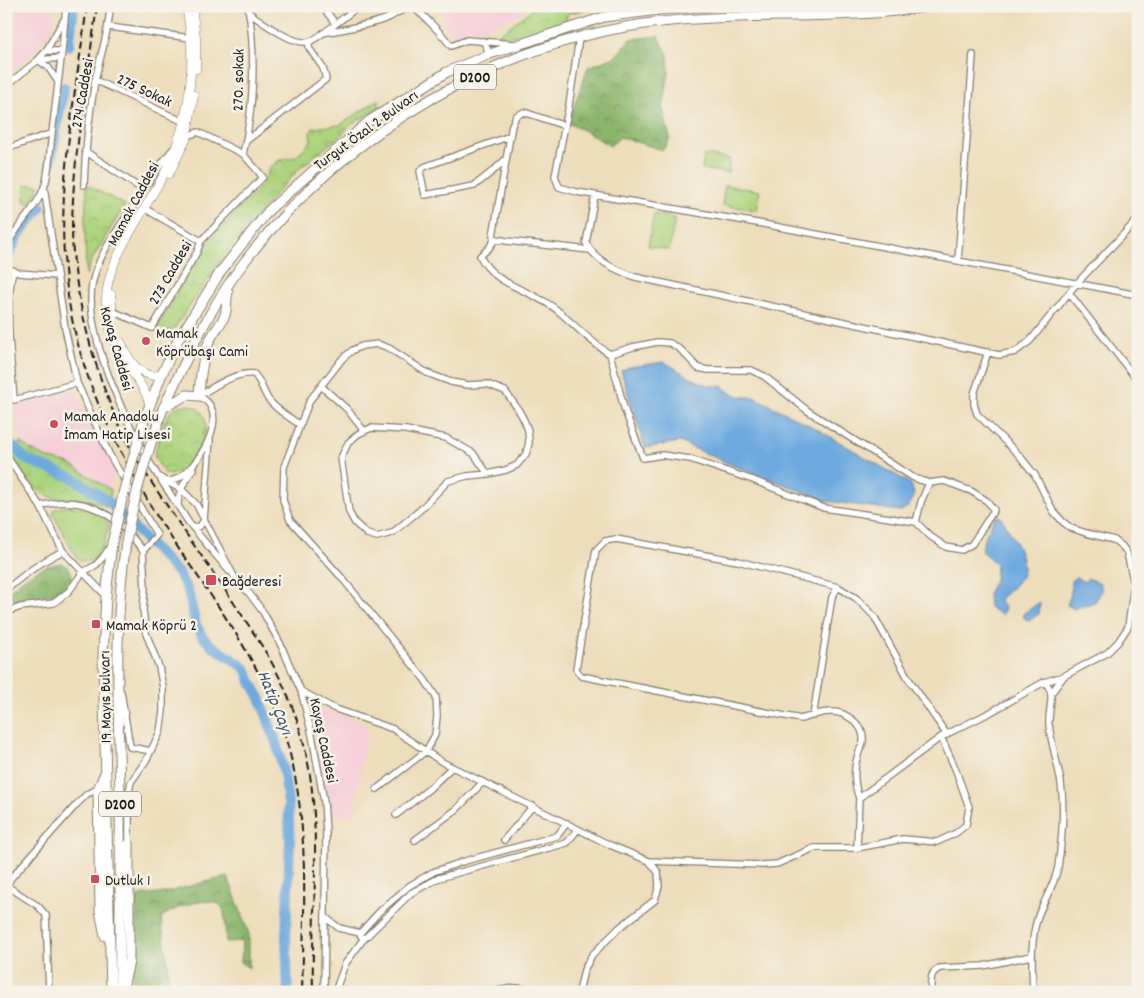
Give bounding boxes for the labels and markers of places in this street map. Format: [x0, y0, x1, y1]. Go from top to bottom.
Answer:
place label: Mamak Köprübaşı Cami [156, 323, 248, 364]
marker: Mamak Köprübaşı Cami [140, 335, 152, 347]
place label: Mamak Anadolu İmam Hatip Lisesi [64, 406, 170, 447]
marker: Mamak Anadolu İmam Hatip Lisesi [48, 418, 60, 430]
place label: Bağderesi [222, 571, 281, 594]
marker: Bağderesi [204, 573, 218, 587]
place label: Mamak Köprü 2 [106, 615, 197, 638]
marker: Mamak Köprü 2 [90, 618, 102, 630]
place label: Dutluk 1 [105, 870, 151, 893]
marker: Dutluk 1 [89, 873, 101, 885]

